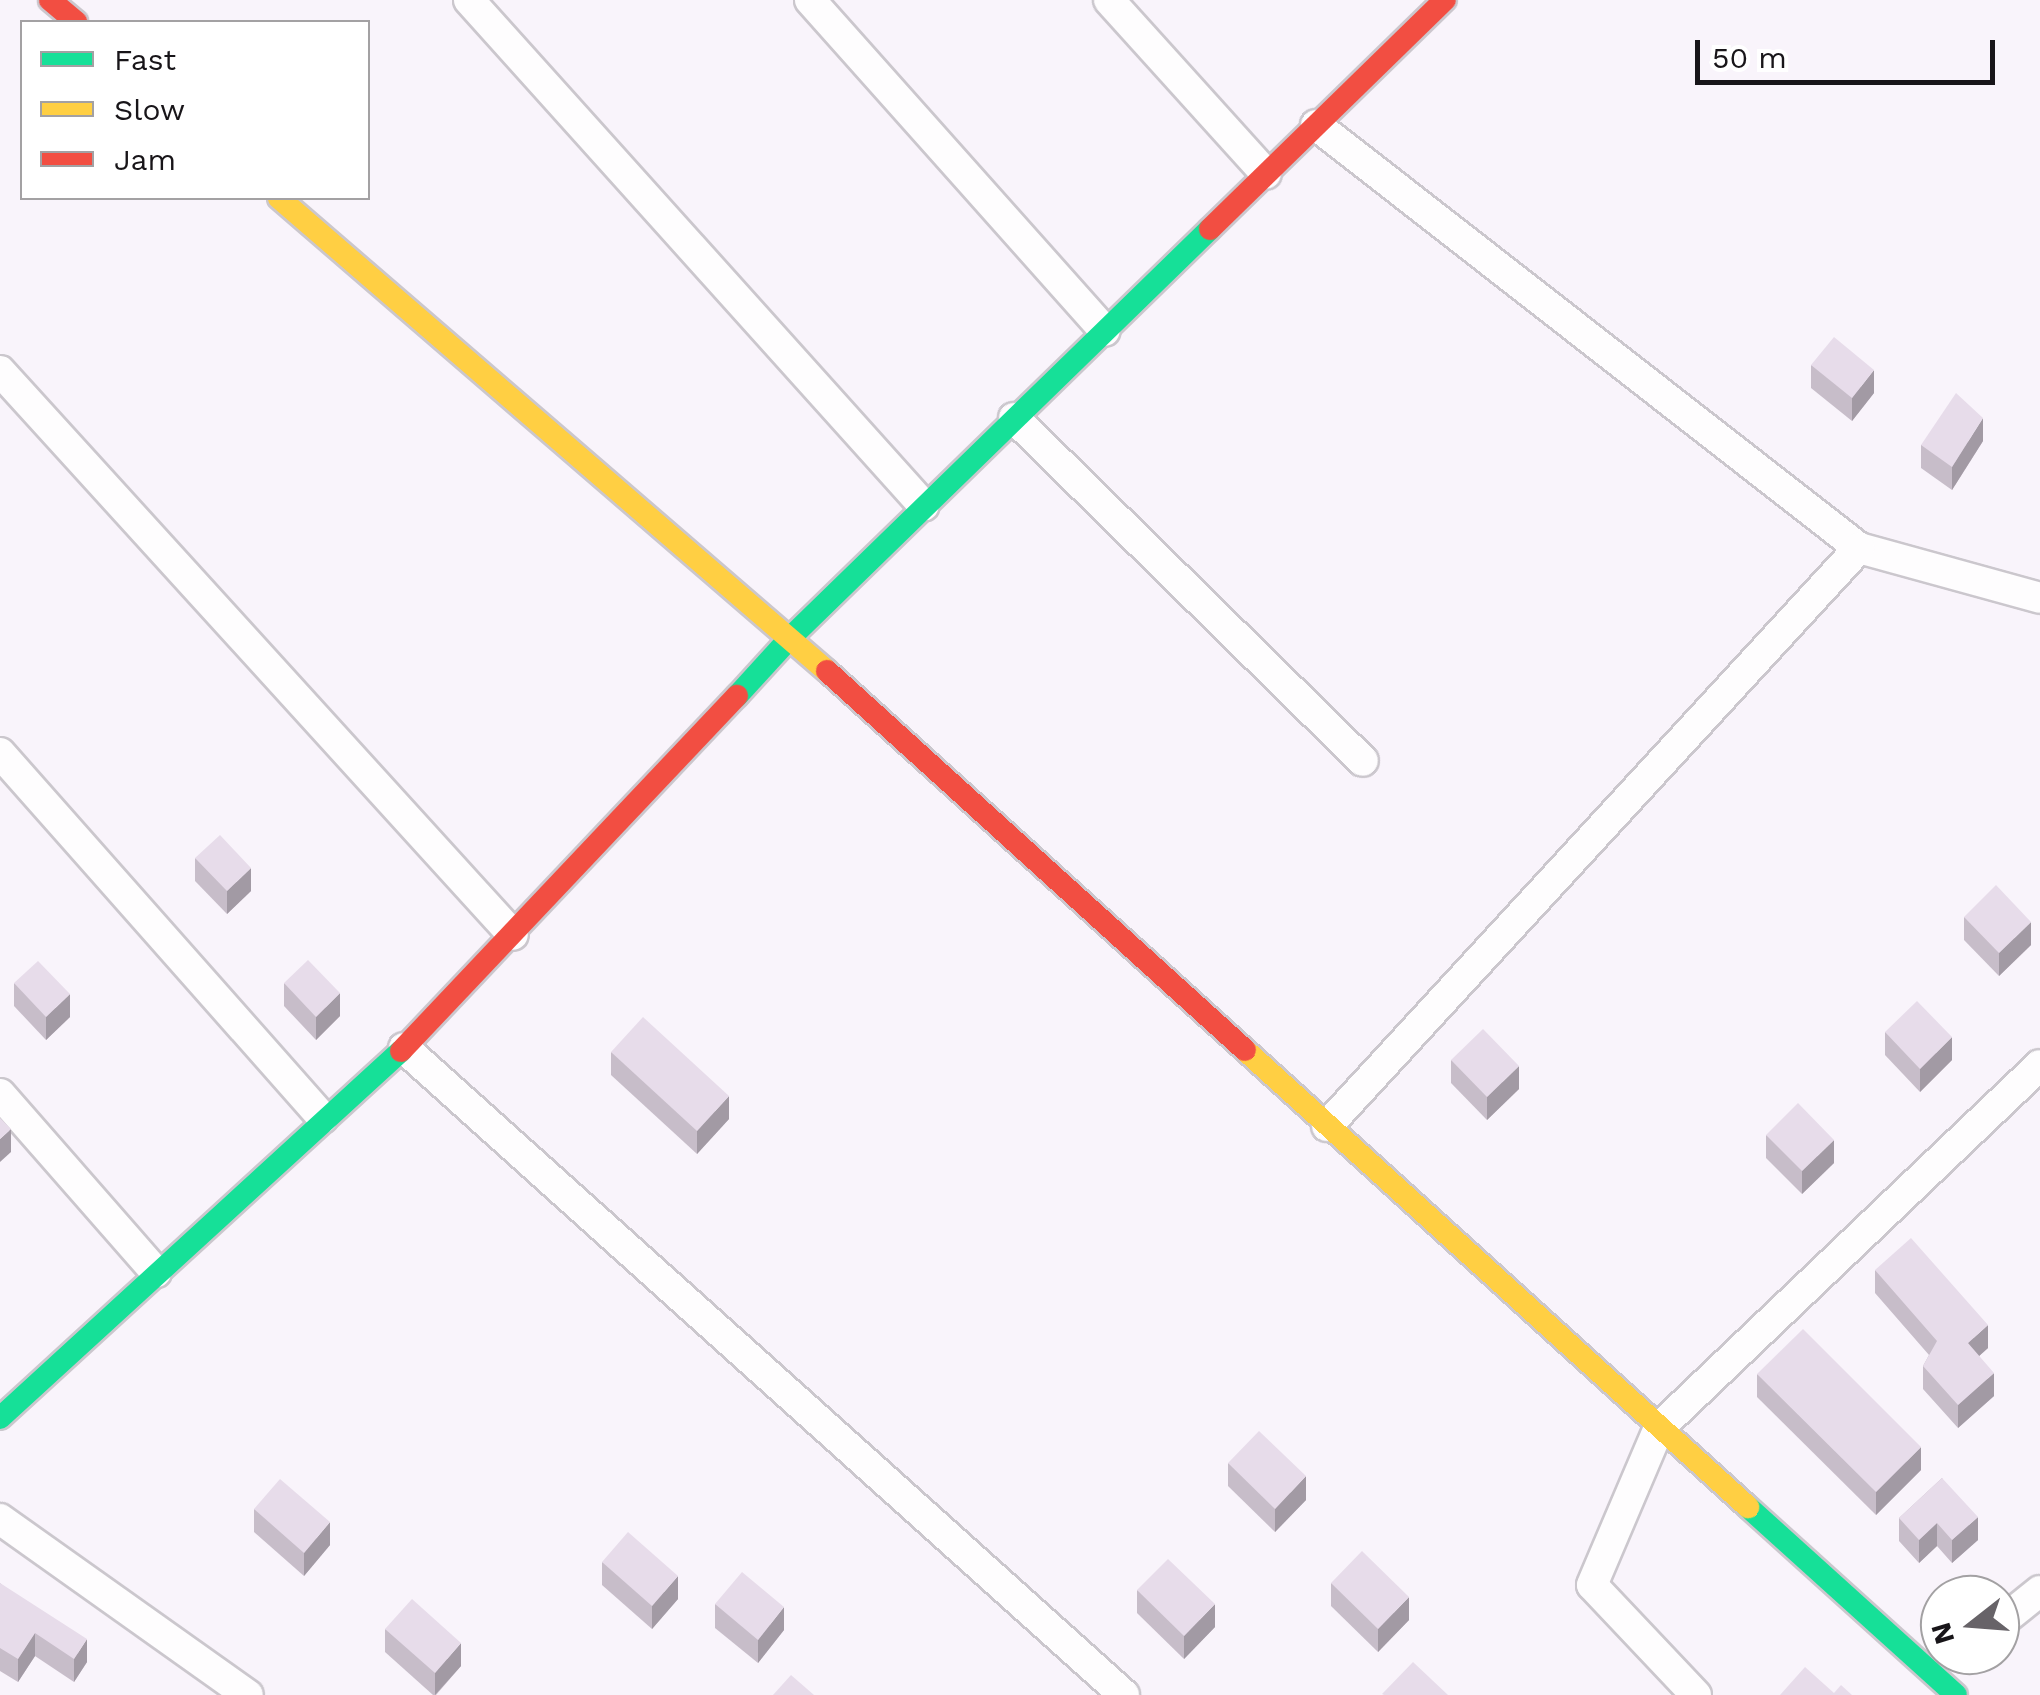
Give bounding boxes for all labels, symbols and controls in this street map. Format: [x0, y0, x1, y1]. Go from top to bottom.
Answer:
legend [20, 20, 370, 200]
scale bar [1700, 20, 2000, 82]
text: 50 m [1712, 40, 1787, 75]
text: Fast [114, 42, 176, 77]
text: Slow [114, 92, 185, 127]
text: Jam [114, 142, 176, 177]
north arrow [1920, 1575, 2020, 1675]
text: N [1924, 1619, 1962, 1648]

